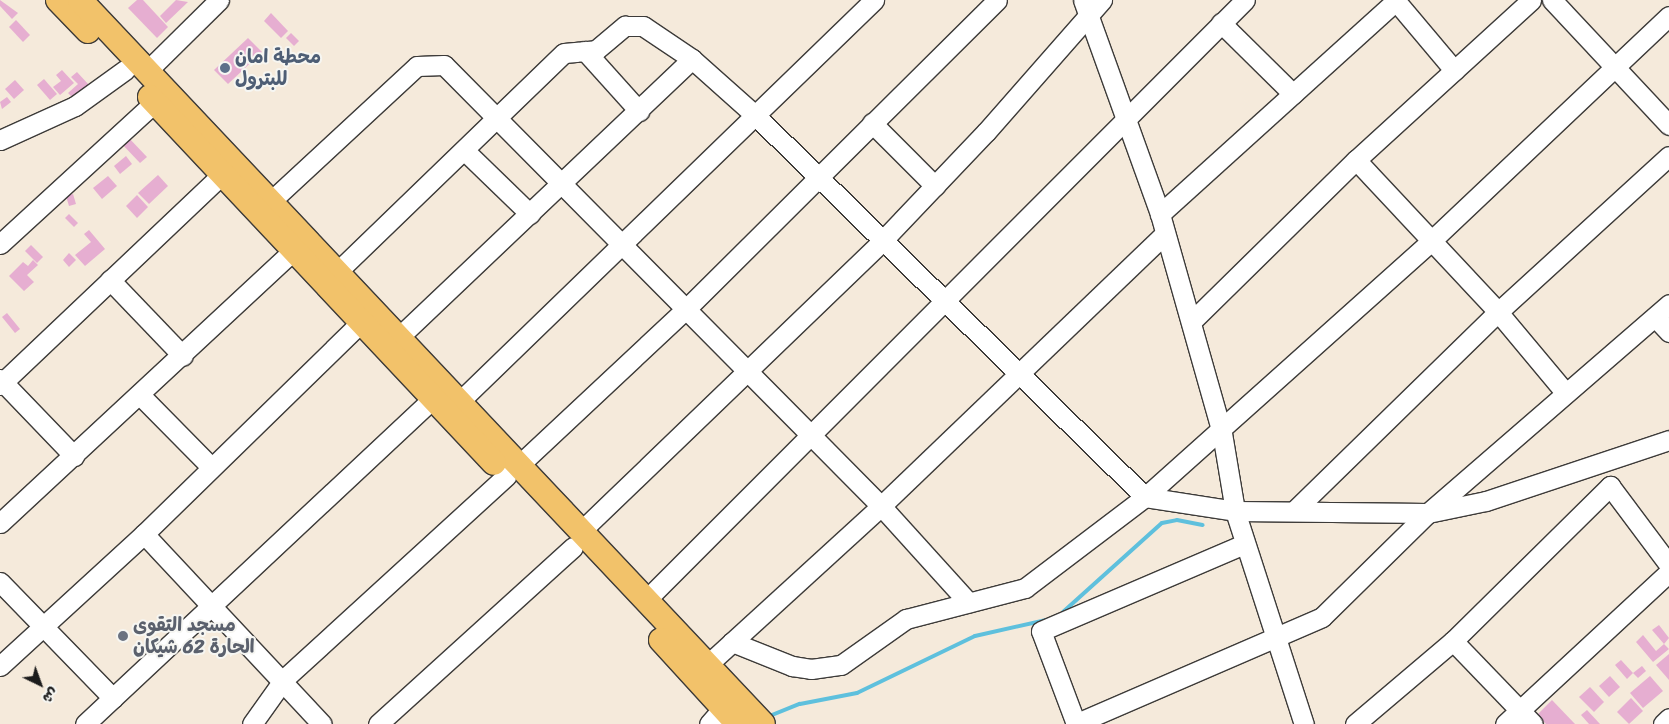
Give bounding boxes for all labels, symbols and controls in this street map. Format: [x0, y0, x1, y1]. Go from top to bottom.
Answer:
place label: محطة امان للبترول [235, 46, 321, 90]
marker: محطة امان للبترول [219, 62, 231, 74]
place label: مسجد التقوى الحارة 62 شيكان [133, 614, 255, 658]
marker: مسجد التقوى الحارة 62 شيكان [117, 630, 129, 642]
north arrow [15, 659, 65, 709]
text: ش [36, 681, 64, 710]

